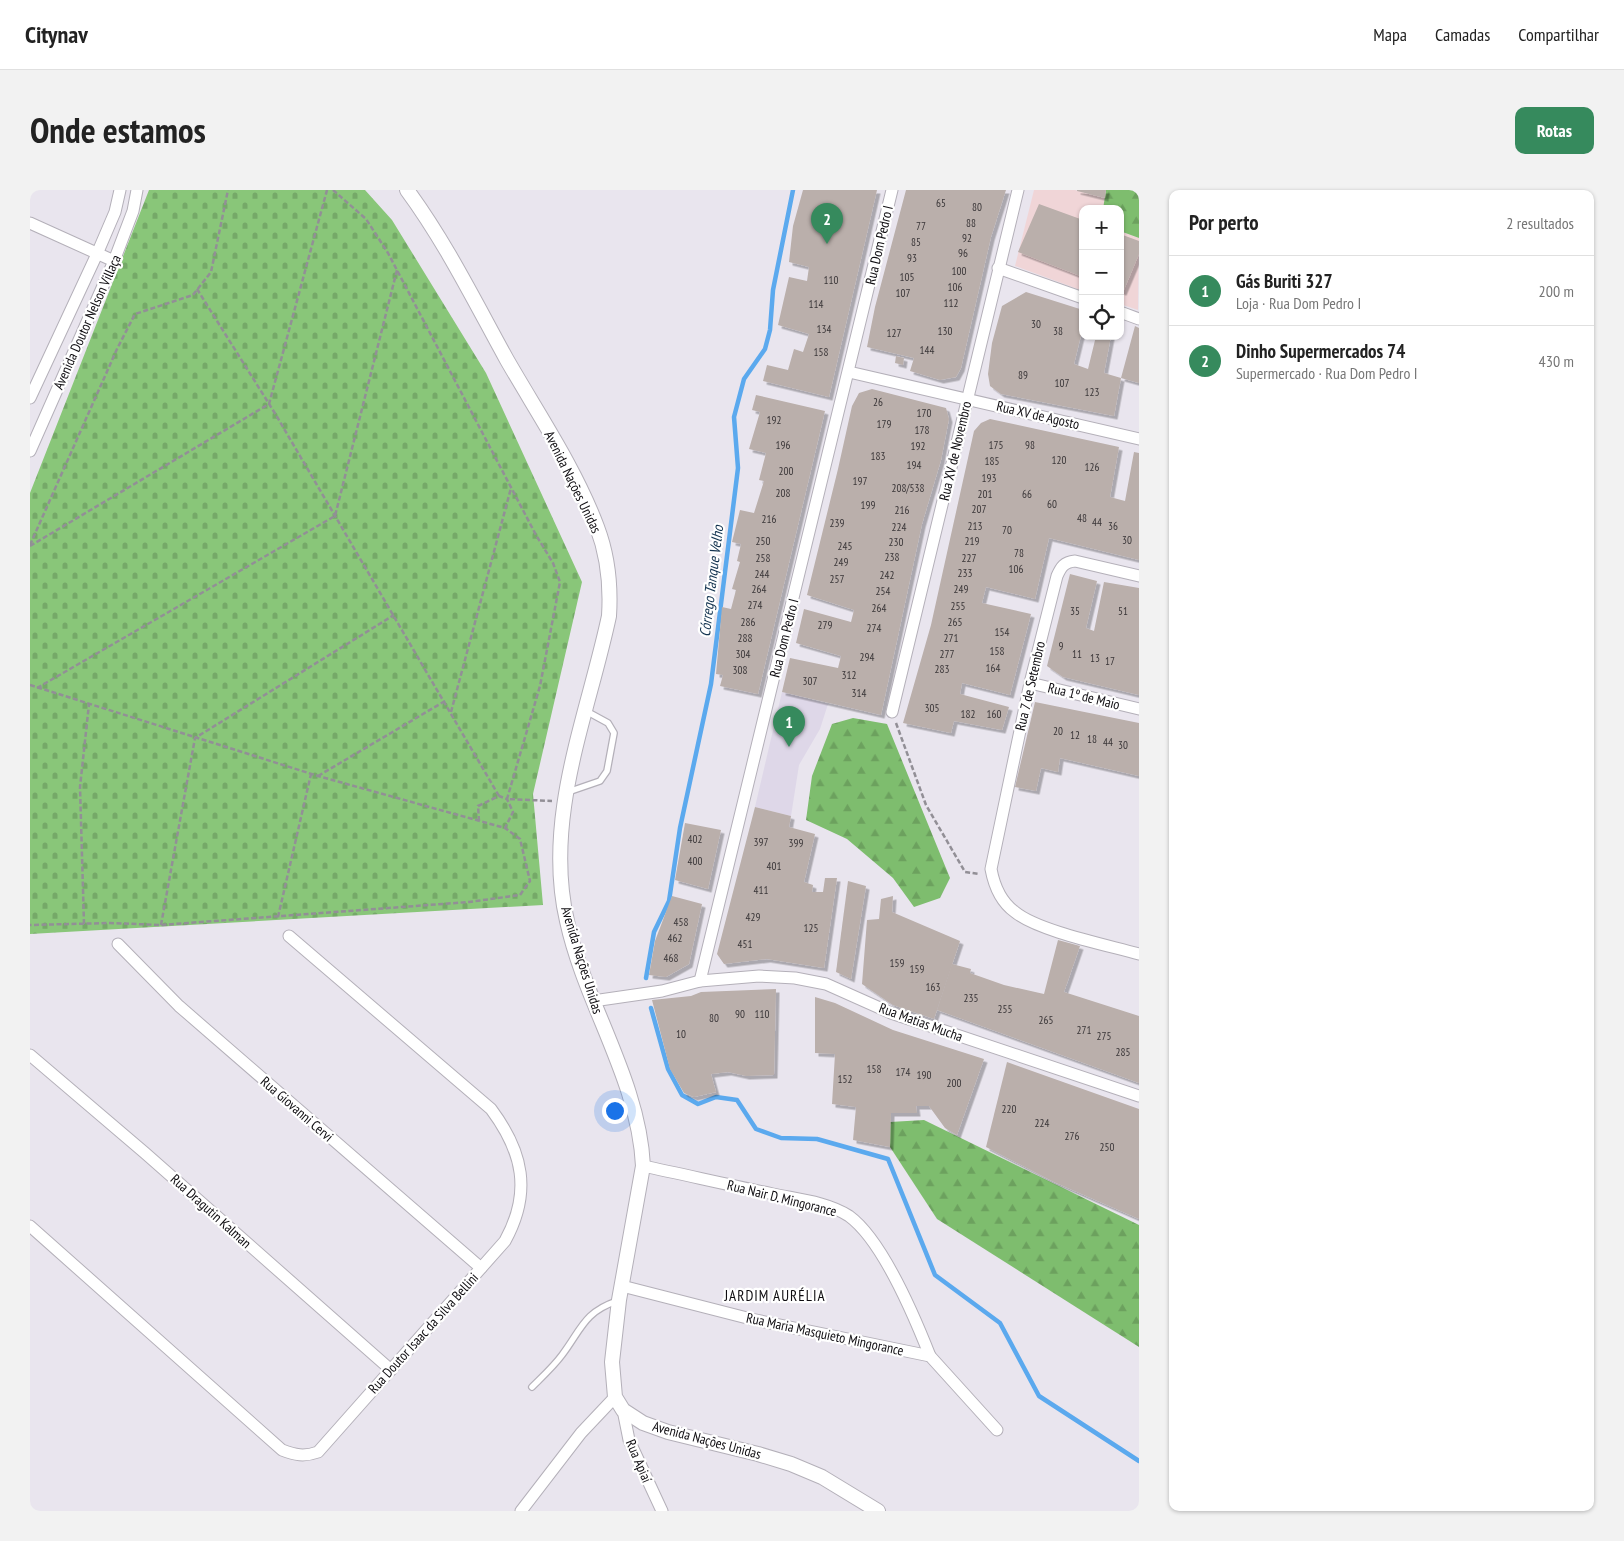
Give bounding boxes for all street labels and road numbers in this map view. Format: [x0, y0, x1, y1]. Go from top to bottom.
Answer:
street label: Rua Dom Pedro I [861, 204, 897, 286]
street label: Avenida Doutor Nelson Villaça [49, 252, 125, 392]
street label: Rua XV de Agosto [995, 397, 1081, 433]
street label: Rua XV de Novembro [935, 399, 975, 503]
street label: Avenida Nações Unidas [540, 428, 606, 536]
street label: Rua Dom Pedro I [766, 597, 802, 679]
street label: Rua 7 de Setembro [1011, 640, 1049, 732]
street label: Rua 1º de Maio [1046, 678, 1122, 714]
street label: Avenida Nações Unidas [557, 904, 607, 1016]
street label: Rua Matias Mucha [877, 999, 965, 1045]
street label: Rua Giovanni Cervi [257, 1072, 337, 1146]
street label: Rua Dragutin Kalman [167, 1170, 255, 1252]
street label: Rua Nair D. Mingorance [725, 1176, 839, 1220]
street label: Rua Doutor Isaac da Silva Bellini [364, 1269, 482, 1397]
street label: Rua Maria Masquieto Mingorance [745, 1309, 906, 1360]
street label: Avenida Nações Unidas [651, 1417, 763, 1463]
street label: Rua Apiaí [622, 1437, 656, 1485]

